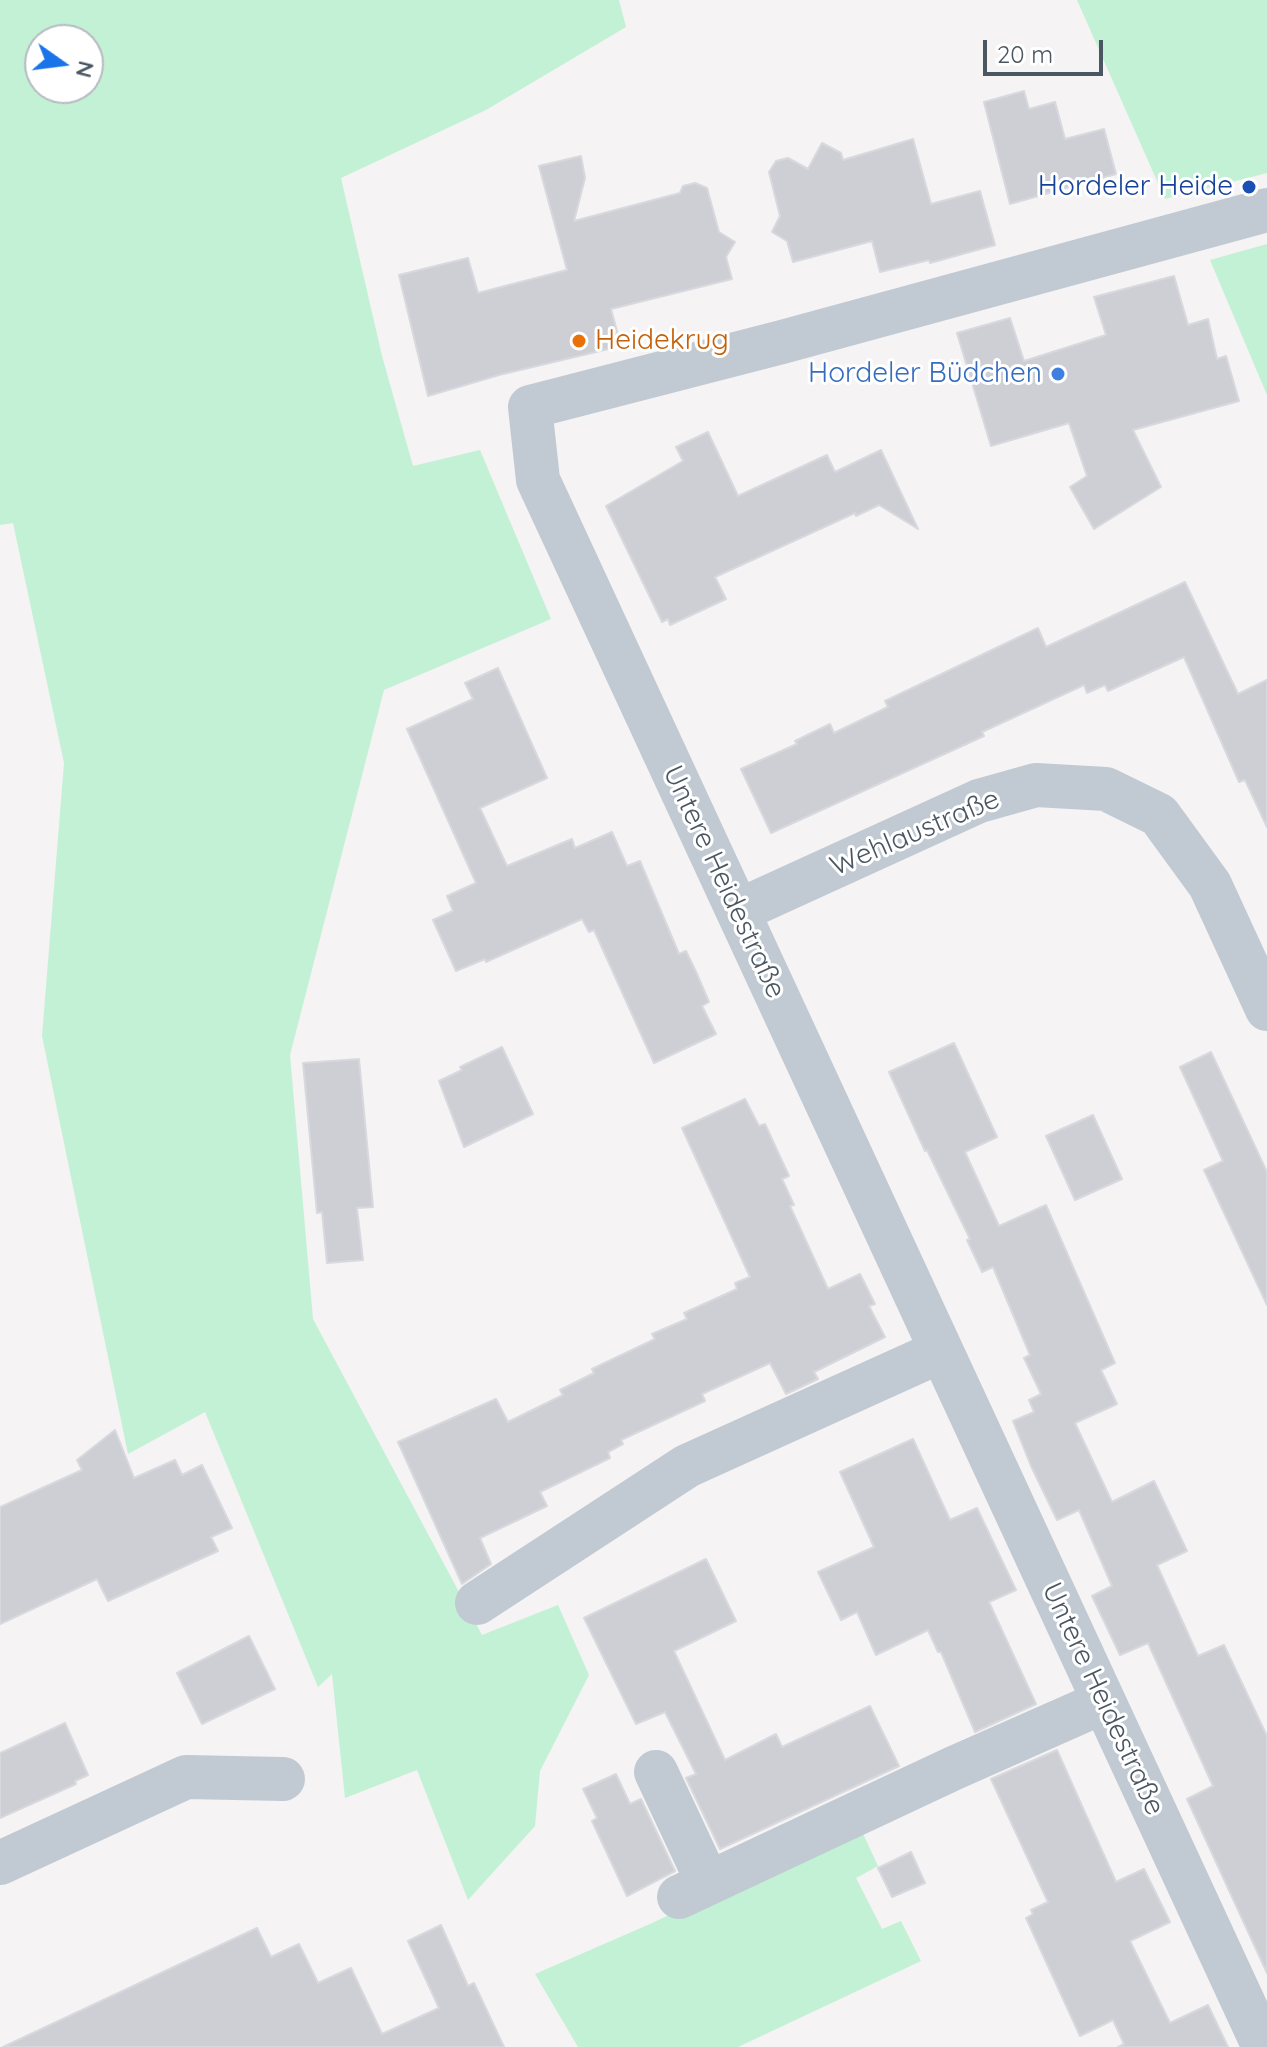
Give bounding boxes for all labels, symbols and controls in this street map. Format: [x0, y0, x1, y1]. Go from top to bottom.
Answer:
north arrow [24, 24, 104, 104]
scale bar [987, 24, 1107, 74]
text: 20 m [997, 39, 1053, 69]
text: N [70, 58, 101, 81]
place label: Hordeler Heide [1038, 170, 1233, 204]
marker: Hordeler Heide [1240, 178, 1258, 196]
place label: Heidekrug [595, 324, 729, 358]
marker: Heidekrug [570, 332, 588, 350]
place label: Hordeler Büdchen [808, 357, 1042, 391]
marker: Hordeler Büdchen [1049, 365, 1067, 383]
street label: Untere Heidestraße [655, 760, 793, 1004]
street label: Wehlaustraße [825, 782, 1005, 884]
street label: Untere Heidestraße [1034, 1577, 1172, 1821]

